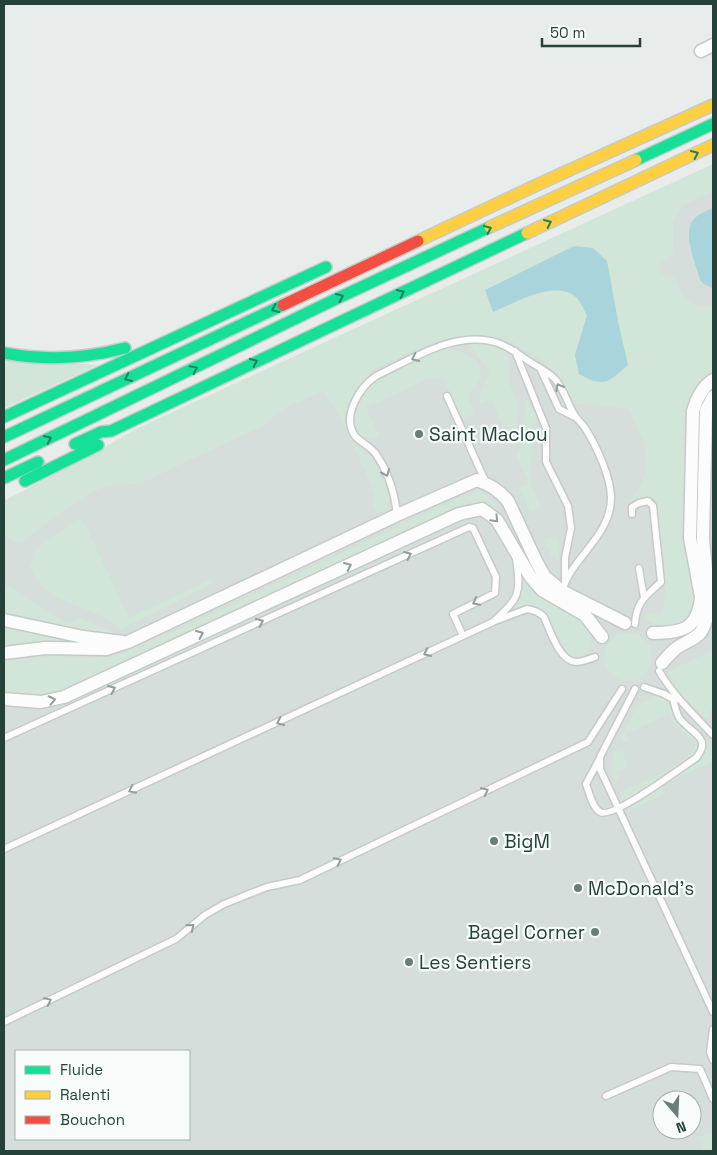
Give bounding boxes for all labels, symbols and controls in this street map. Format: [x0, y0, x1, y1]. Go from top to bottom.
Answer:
scale bar [542, 15, 640, 47]
text: 50 m [550, 23, 585, 42]
one-way arrow [690, 149, 699, 160]
one-way arrow [543, 219, 552, 230]
one-way arrow [483, 225, 492, 235]
one-way arrow [396, 289, 405, 299]
one-way arrow [335, 293, 344, 303]
one-way arrow [271, 302, 280, 313]
one-way arrow [412, 351, 421, 361]
one-way arrow [249, 359, 258, 369]
one-way arrow [189, 364, 198, 375]
one-way arrow [124, 372, 133, 382]
one-way arrow [555, 383, 565, 392]
place label: Saint Maclou [429, 422, 548, 447]
marker: Saint Maclou [413, 428, 425, 440]
one-way arrow [43, 435, 52, 446]
one-way arrow [379, 468, 390, 477]
one-way arrow [489, 513, 498, 522]
one-way arrow [403, 551, 412, 562]
one-way arrow [343, 562, 352, 572]
one-way arrow [473, 596, 482, 606]
one-way arrow [255, 618, 264, 628]
one-way arrow [195, 630, 204, 641]
one-way arrow [423, 647, 432, 657]
one-way arrow [107, 685, 116, 695]
one-way arrow [48, 695, 56, 706]
one-way arrow [276, 715, 285, 726]
one-way arrow [129, 784, 138, 794]
one-way arrow [480, 787, 489, 797]
place label: BigM [504, 829, 550, 854]
marker: BigM [488, 835, 500, 847]
one-way arrow [333, 857, 342, 867]
place label: McDonald's [588, 876, 694, 901]
marker: McDonald's [572, 882, 584, 894]
place label: Bagel Corner [468, 920, 585, 945]
one-way arrow [186, 923, 195, 932]
marker: Bagel Corner [589, 926, 601, 938]
place label: Les Sentiers [419, 950, 531, 975]
marker: Les Sentiers [403, 956, 415, 968]
one-way arrow [43, 997, 52, 1007]
legend [15, 1050, 190, 1140]
text: Fluide [60, 1060, 103, 1079]
text: Ralenti [60, 1085, 110, 1104]
north arrow [652, 1090, 702, 1140]
text: Bouchon [60, 1110, 125, 1129]
text: N [674, 1117, 689, 1137]

